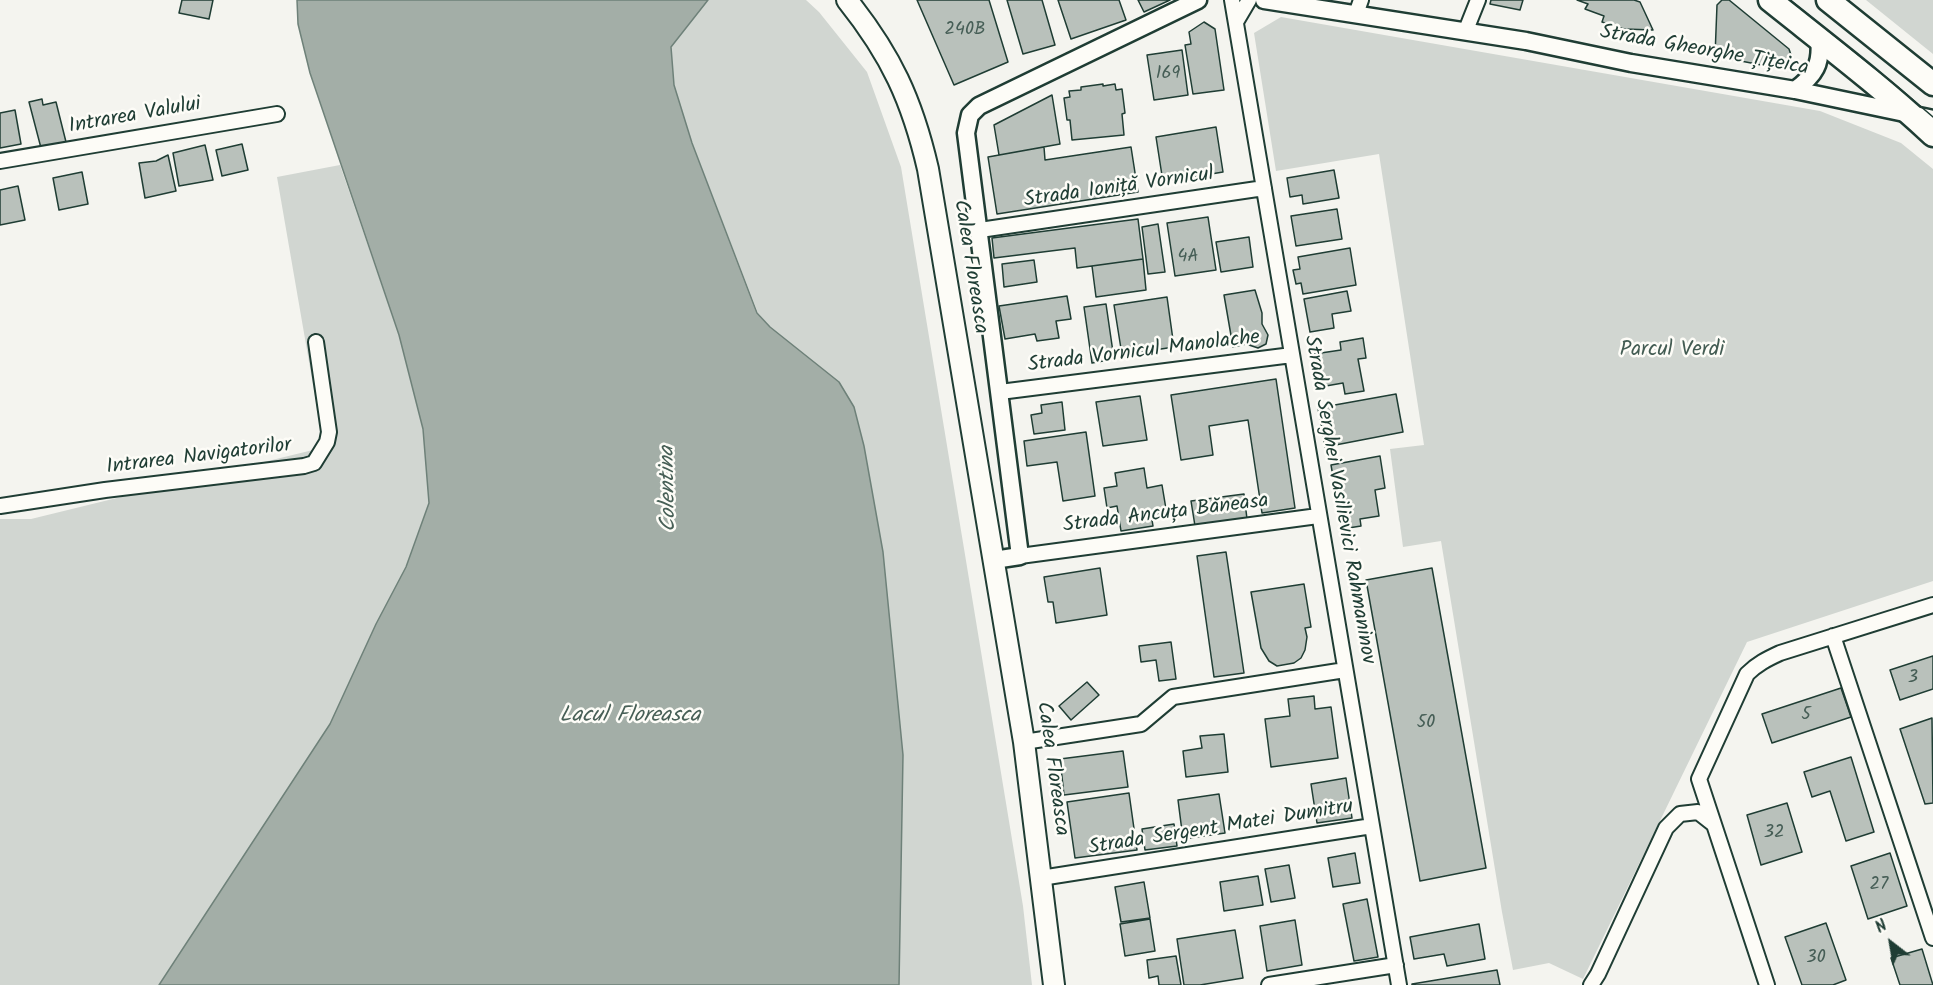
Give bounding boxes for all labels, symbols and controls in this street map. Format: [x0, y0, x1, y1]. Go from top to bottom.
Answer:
house number: 240B [945, 20, 985, 42]
street label: Strada Gheorghe Țițeica [1598, 21, 1810, 83]
house number: 169 [1156, 64, 1180, 86]
street label: Intrarea Valului [67, 93, 203, 141]
street label: Strada Ioniță Vornicul [1022, 163, 1216, 215]
street label: Calea Floreasca [946, 198, 992, 336]
house number: 4A [1178, 247, 1198, 269]
street label: Strada Vornicul Manolache [1026, 326, 1262, 380]
street label: Strada Serghei Vasilievici Rahmaninov [1297, 334, 1379, 666]
park label: Parcul Verdi [1620, 338, 1724, 364]
street label: Intrarea Navigatorilor [105, 434, 293, 482]
water label: Colentina [656, 446, 684, 532]
street label: Strada Ancuța Băneasa [1062, 490, 1270, 540]
house number: 3 [1908, 668, 1918, 690]
street label: Calea Floreasca [1029, 700, 1073, 838]
water label: Lacul Floreasca [560, 704, 700, 730]
house number: 5 [1801, 705, 1811, 727]
house number: 50 [1417, 713, 1435, 735]
street label: Strada Sergent Matei Dumitru [1087, 796, 1355, 862]
house number: 32 [1764, 823, 1784, 845]
house number: 27 [1870, 875, 1888, 897]
north arrow [1861, 913, 1921, 973]
text: N [1871, 914, 1892, 940]
house number: 30 [1806, 948, 1826, 970]

